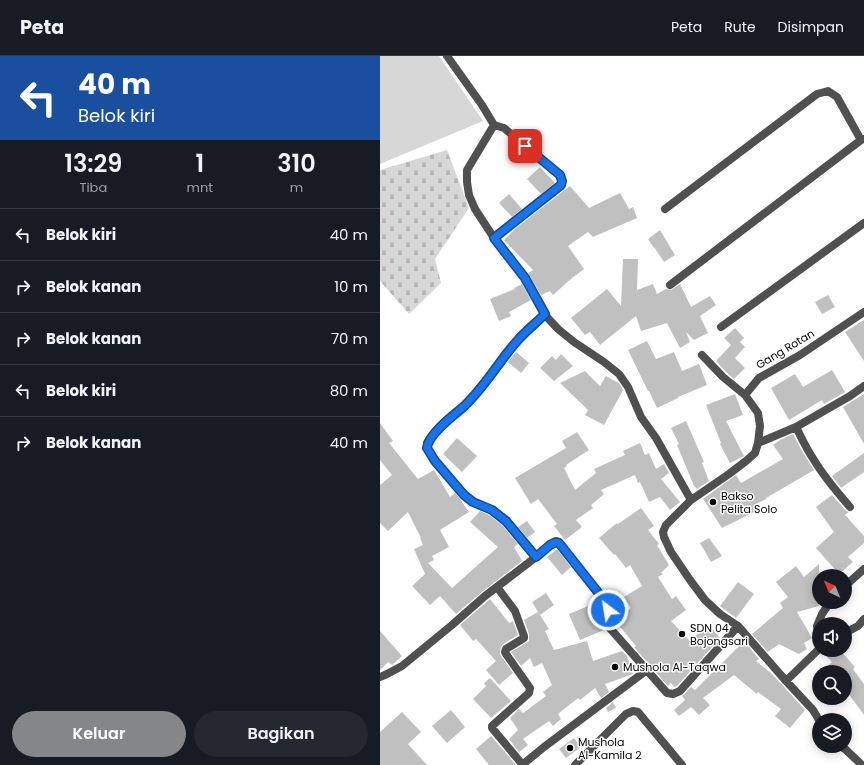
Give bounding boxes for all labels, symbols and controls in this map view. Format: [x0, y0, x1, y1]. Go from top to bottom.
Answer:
text: Peta [20, 14, 64, 41]
text: Peta [671, 17, 702, 37]
text: Rute [724, 17, 756, 37]
text: Disimpan [778, 17, 844, 37]
text: 40 m [78, 65, 151, 104]
icon: left [12, 72, 64, 124]
text: Belok kiri [78, 103, 155, 128]
pin [508, 129, 542, 163]
icon: arrive [514, 135, 536, 157]
text: 13:29 [64, 147, 122, 180]
text: 1 [195, 147, 204, 180]
text: 310 [277, 147, 316, 180]
text: Tiba [79, 178, 107, 197]
text: mnt [187, 178, 213, 197]
text: m [290, 178, 303, 197]
icon: left [12, 224, 34, 246]
text: Belok kiri [46, 224, 116, 245]
text: 40 m [330, 224, 368, 245]
icon: right [12, 276, 34, 298]
text: Belok kanan [46, 276, 141, 297]
text: 10 m [334, 276, 368, 297]
street label: Gang Rotan [753, 325, 817, 373]
icon: right [12, 328, 34, 350]
text: Belok kanan [46, 328, 141, 349]
text: 70 m [331, 328, 368, 349]
icon: left [12, 380, 34, 402]
text: Belok kiri [46, 380, 116, 401]
text: 80 m [330, 380, 368, 401]
icon: right [12, 432, 34, 454]
text: Belok kanan [46, 432, 141, 453]
text: 40 m [330, 432, 368, 453]
place label: Bakso Pelita Solo [721, 488, 777, 517]
marker: Bakso Pelita Solo [708, 497, 718, 507]
north arrow [812, 569, 852, 609]
map controls [812, 569, 852, 753]
position arrow [587, 589, 629, 631]
button: sound [812, 617, 852, 657]
place label: SDN 04 Bojongsari [690, 620, 748, 649]
marker: SDN 04 Bojongsari [677, 629, 687, 639]
place label: Mushola Al-Taqwa [623, 659, 726, 675]
marker: Mushola Al-Taqwa [610, 662, 620, 672]
button: search [812, 665, 852, 705]
button: Keluar [12, 711, 186, 757]
button: Bagikan [194, 711, 368, 757]
button: layers [812, 713, 852, 753]
place label: Mushola Al-Kamila 2 [578, 734, 642, 763]
marker: Mushola Al-Kamila 2 [565, 743, 575, 753]

